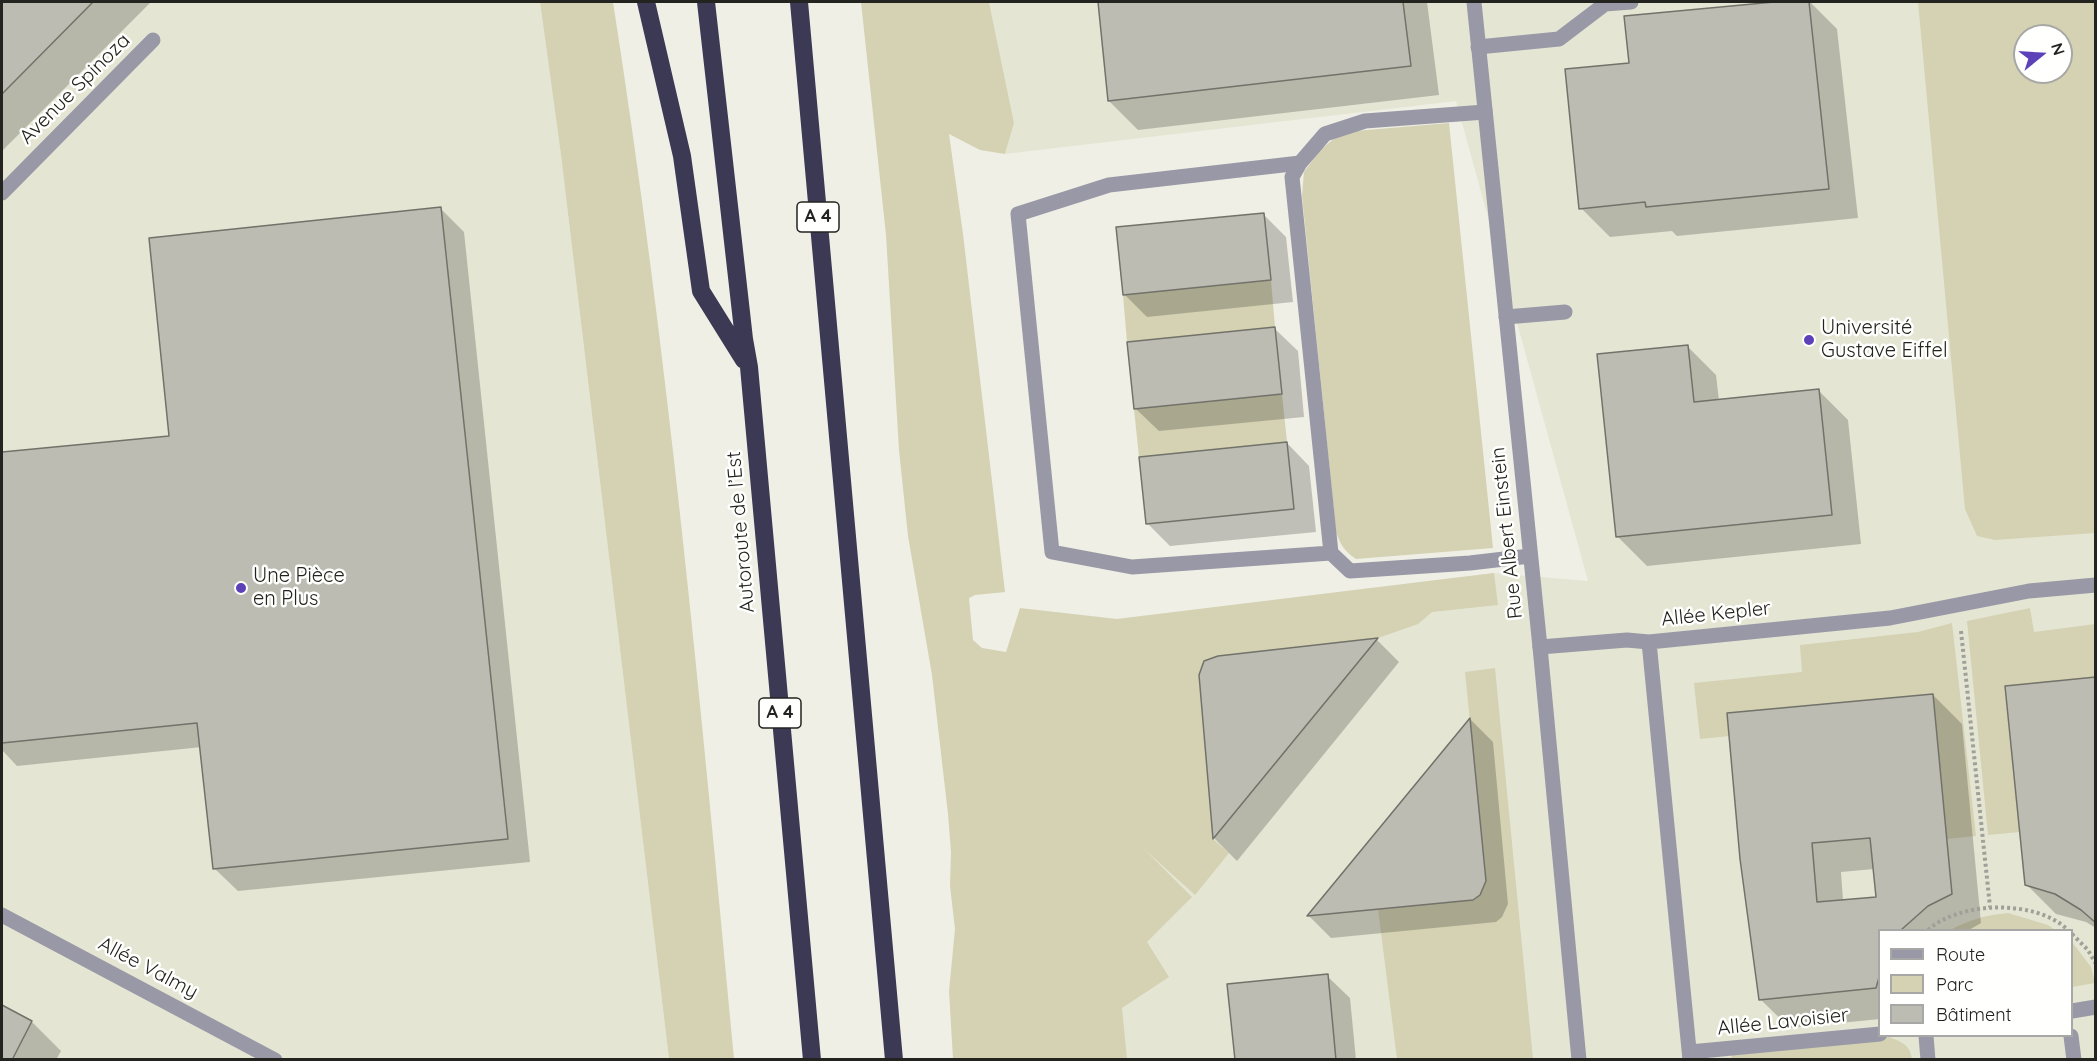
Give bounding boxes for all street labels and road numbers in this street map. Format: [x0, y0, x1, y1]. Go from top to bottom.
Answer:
street label: Avenue Spinoza [15, 29, 135, 149]
road number: A 4 [797, 202, 839, 232]
street label: Rue Albert Einstein [1486, 446, 1528, 620]
street label: Autoroute de l’Est [722, 450, 760, 614]
street label: Allée Kepler [1660, 596, 1772, 632]
road number: A 4 [759, 698, 801, 728]
street label: Allée Valmy [94, 932, 202, 1004]
street label: Allée Lavoisier [1716, 1003, 1850, 1041]

